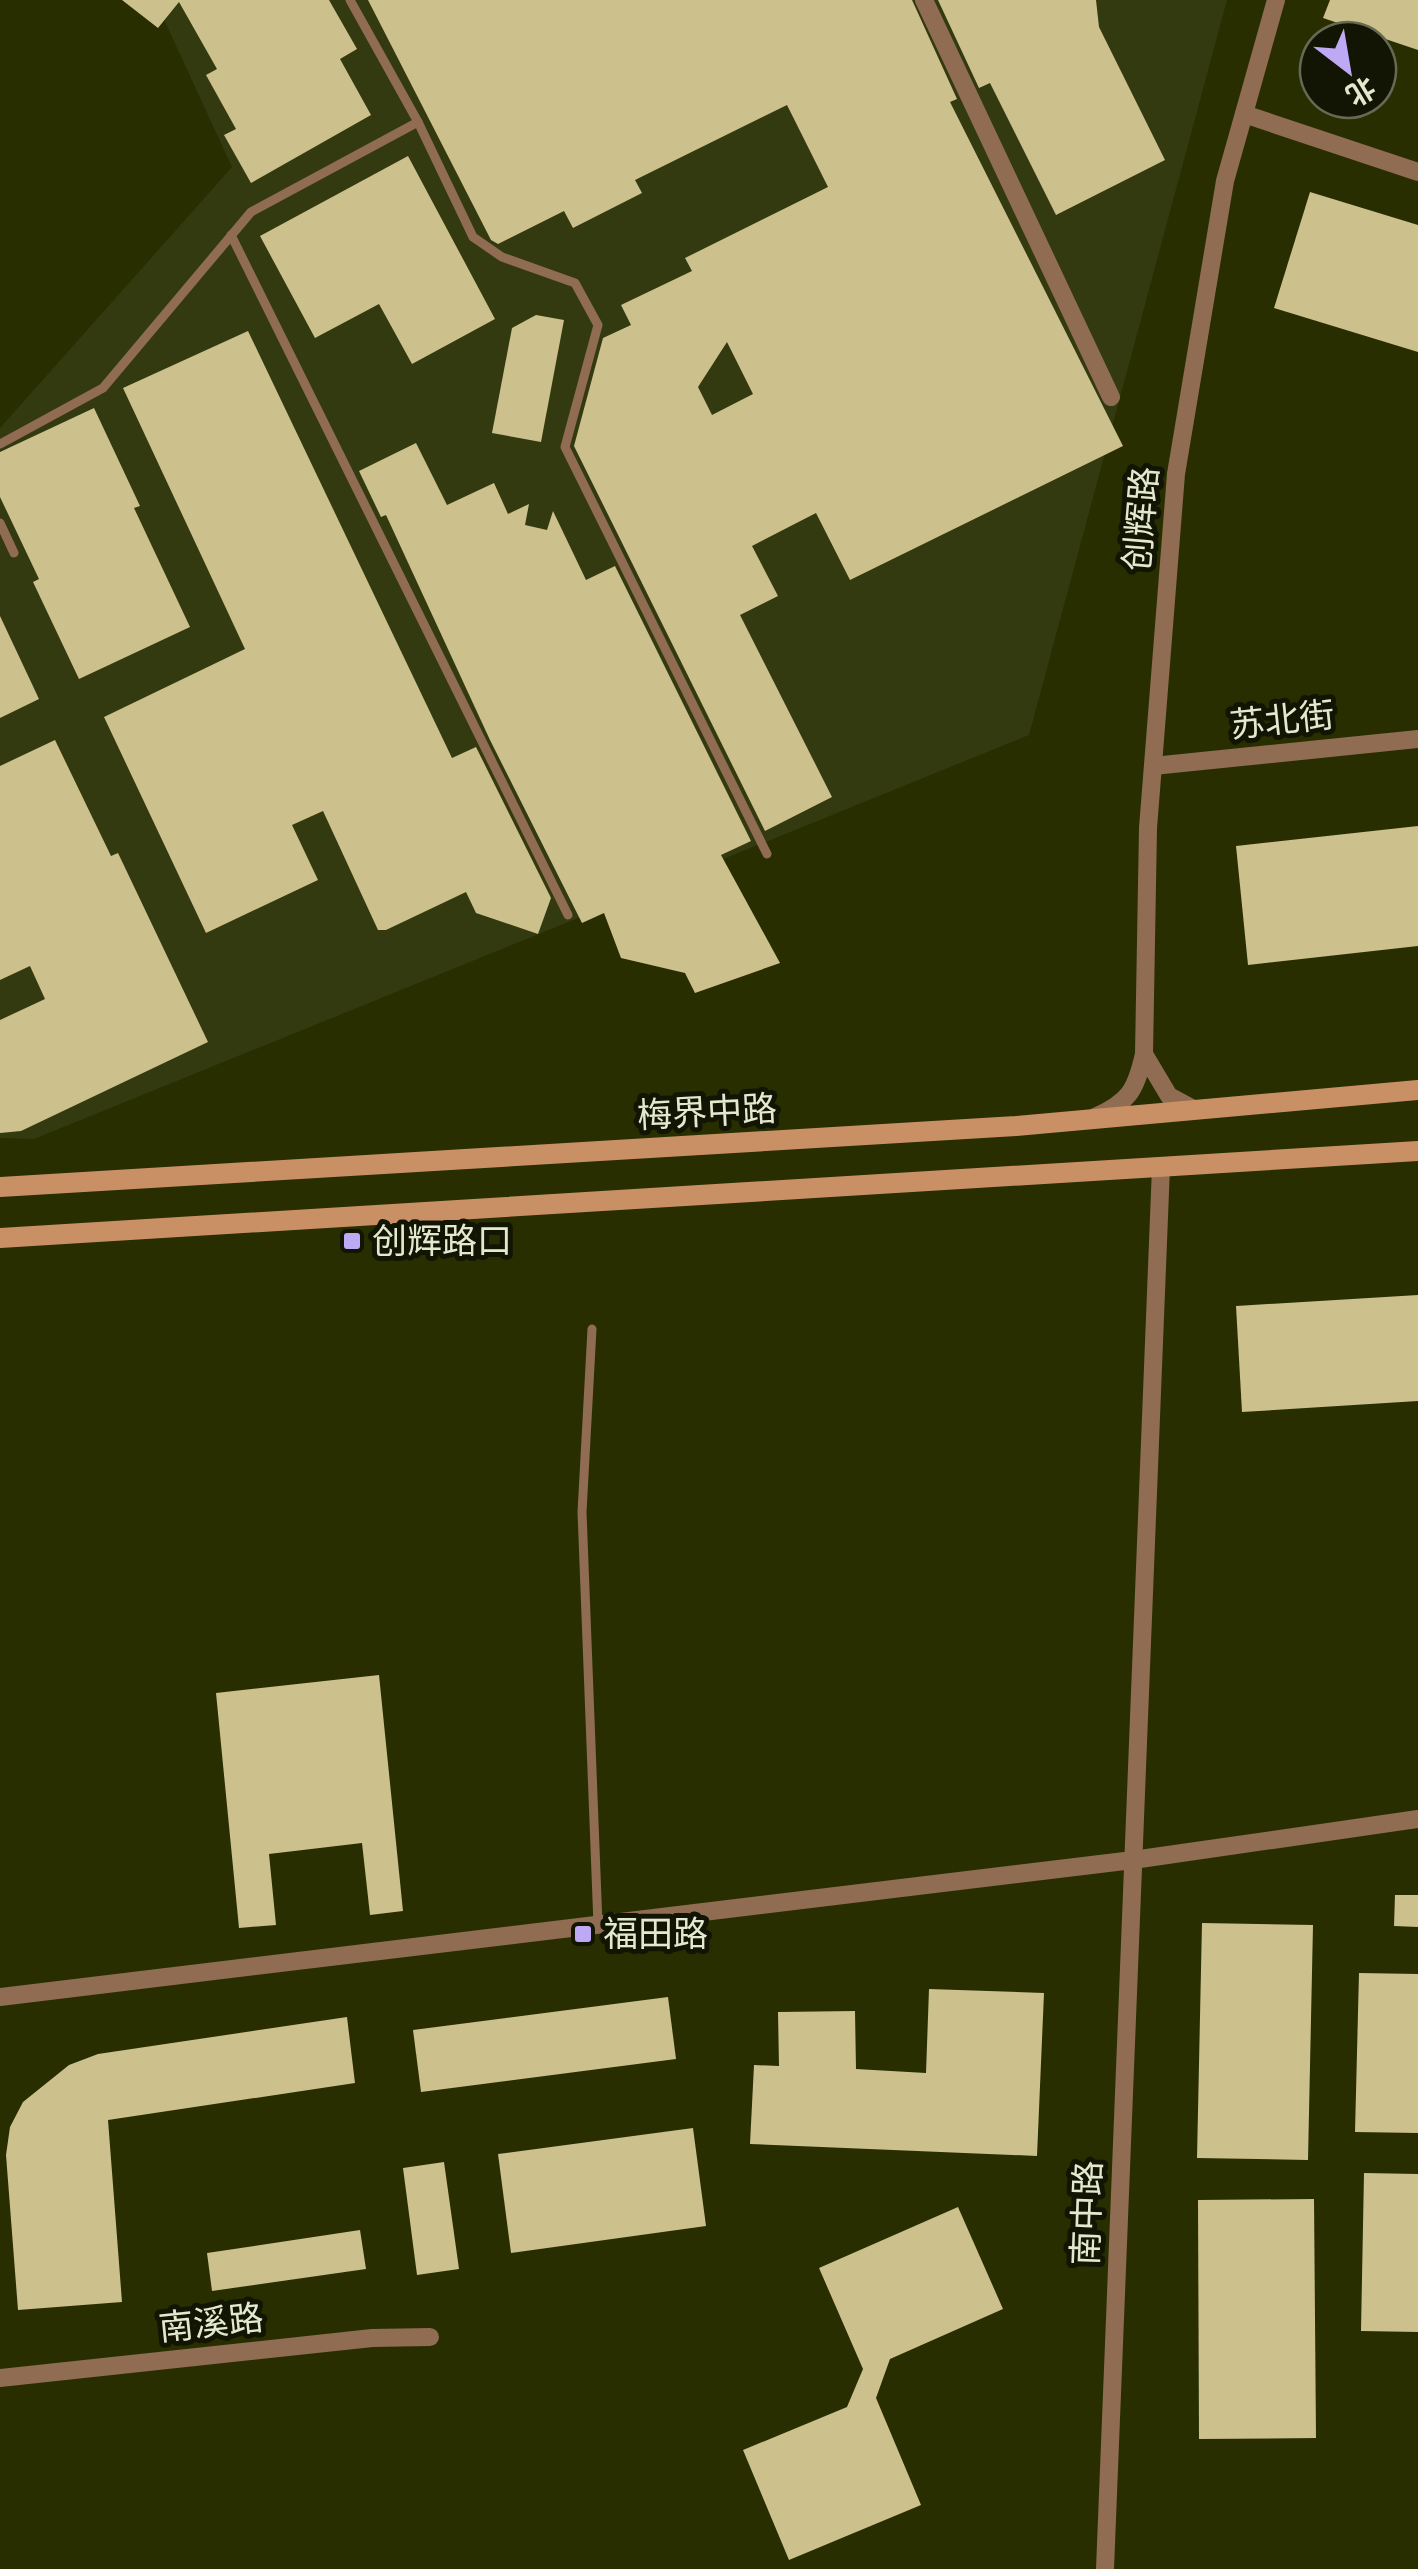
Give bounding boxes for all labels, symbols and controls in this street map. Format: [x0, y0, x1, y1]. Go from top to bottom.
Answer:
north arrow [1298, 20, 1398, 120]
text: 北 [1340, 69, 1382, 114]
street label: 创辉路 [1115, 465, 1167, 573]
street label: 苏北街 [1227, 693, 1337, 747]
street label: 梅界中路 [636, 1086, 778, 1138]
place label: 创辉路口 [372, 1219, 512, 1263]
marker: 创辉路口 [341, 1230, 363, 1252]
place label: 福田路 [603, 1912, 708, 1956]
marker: 福田路 [572, 1923, 594, 1945]
street label: 南中路 [1063, 2160, 1111, 2266]
street label: 南溪路 [156, 2296, 266, 2350]

